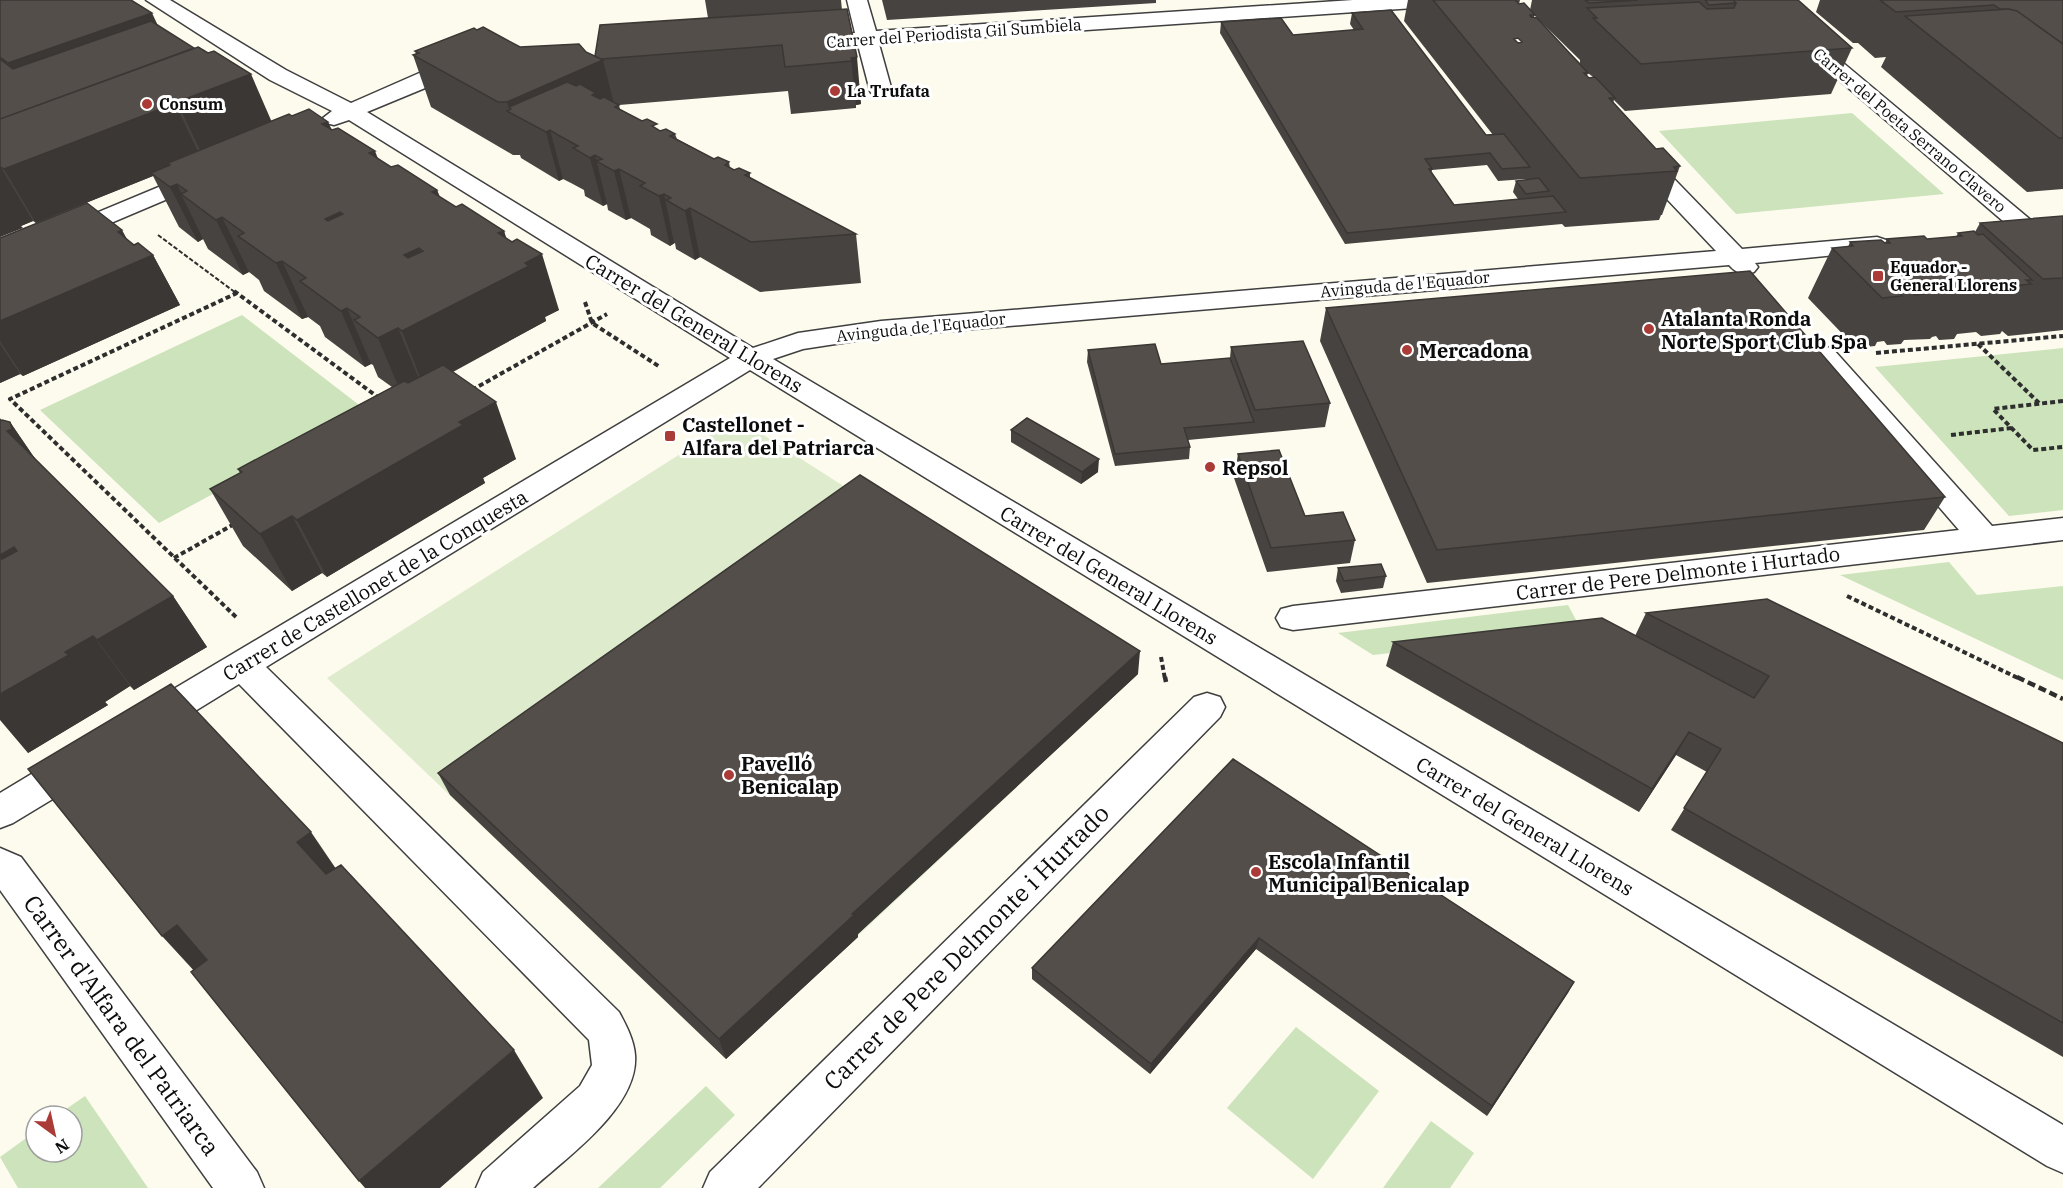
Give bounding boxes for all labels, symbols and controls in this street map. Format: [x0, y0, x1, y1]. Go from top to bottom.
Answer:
street label: Carrer del Periodista Gil Sumbiela [826, 14, 1083, 52]
street label: Carrer del Poeta Serrano Clavero [1810, 43, 2010, 217]
place label: La Trufata [847, 81, 930, 101]
marker: La Trufata [828, 84, 842, 98]
place label: Consum [159, 94, 224, 114]
marker: Consum [140, 97, 154, 111]
street label: Carrer del General Llorens [580, 247, 808, 399]
place label: Equador - General Llorens [1890, 257, 2017, 295]
street label: Avinguda de l'Equador [1319, 267, 1491, 301]
marker: Equador - General Llorens [1871, 269, 1885, 283]
place label: Atalanta Ronda Norte Sport Club Spa [1661, 305, 1868, 355]
street label: Avinguda de l'Equador [835, 308, 1007, 346]
marker: Atalanta Ronda Norte Sport Club Spa [1642, 322, 1656, 336]
place label: Mercadona [1419, 337, 1529, 364]
marker: Mercadona [1400, 343, 1414, 357]
place label: Castellonet - Alfara del Patriarca [682, 411, 875, 461]
marker: Castellonet - Alfara del Patriarca [663, 429, 677, 443]
place label: Repsol [1222, 454, 1289, 481]
marker: Repsol [1203, 460, 1217, 474]
street label: Carrer de Castellonet de la Conquesta [217, 483, 533, 687]
street label: Carrer del General Llorens [995, 499, 1223, 651]
street label: Carrer de Pere Delmonte i Hurtado [1515, 540, 1841, 606]
place label: Pavelló Benicalap [741, 750, 839, 800]
street label: Carrer del General Llorens [1411, 750, 1639, 902]
marker: Pavelló Benicalap [722, 768, 736, 782]
street label: Carrer de Pere Delmonte i Hurtado [816, 797, 1116, 1097]
place label: Escola Infantil Municipal Benicalap [1268, 848, 1470, 898]
marker: Escola Infantil Municipal Benicalap [1249, 865, 1263, 879]
street label: Carrer d'Alfara del Patriarca [17, 888, 227, 1162]
north arrow [24, 1104, 84, 1164]
text: N [51, 1135, 73, 1158]

